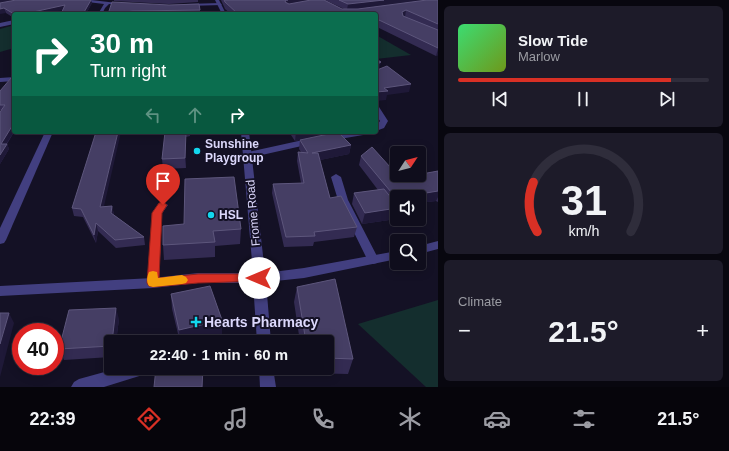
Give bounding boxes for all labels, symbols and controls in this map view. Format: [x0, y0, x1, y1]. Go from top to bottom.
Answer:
icon: right [24, 28, 76, 80]
text: 30 m [90, 28, 154, 59]
text: Slow Tide [518, 32, 588, 49]
text: Marlow [518, 49, 560, 64]
text: Turn right [90, 61, 166, 81]
icon: previous [489, 88, 511, 110]
icon: pause [572, 88, 594, 110]
icon: next [656, 88, 678, 110]
icon: left [142, 104, 164, 126]
icon: ahead [184, 104, 206, 126]
icon: right [226, 104, 248, 126]
place label: Sunshine Playgroup [205, 137, 264, 165]
marker: Sunshine Playgroup [192, 146, 202, 156]
north arrow [390, 146, 426, 182]
map controls [390, 146, 426, 270]
pin [146, 164, 180, 205]
icon: arrive [152, 170, 174, 192]
text: 31 [560, 176, 607, 223]
street label: Frome Road [243, 179, 263, 247]
button: sound [390, 190, 426, 226]
place label: HSL [219, 208, 243, 222]
marker: HSL [206, 210, 216, 220]
text: km/h [568, 222, 599, 238]
button: search [390, 234, 426, 270]
position arrow [238, 257, 280, 299]
text: Climate [458, 294, 502, 309]
place label: Hearts Pharmacy [204, 314, 319, 330]
text: 21.5° [548, 315, 619, 348]
marker: Hearts Pharmacy [191, 317, 201, 327]
text: − [458, 318, 471, 343]
text: + [696, 318, 709, 343]
speed limit sign: 40 [12, 323, 64, 375]
text: 22:40 · 1 min · 60 m [150, 346, 288, 363]
icon: directions [135, 405, 163, 433]
icon: music [222, 405, 250, 433]
icon: phone [309, 405, 337, 433]
icon: climate [396, 405, 424, 433]
icon: car [483, 405, 511, 433]
icon: filters [570, 405, 598, 433]
text: 22:39 [30, 409, 76, 429]
text: 21.5° [657, 409, 699, 429]

